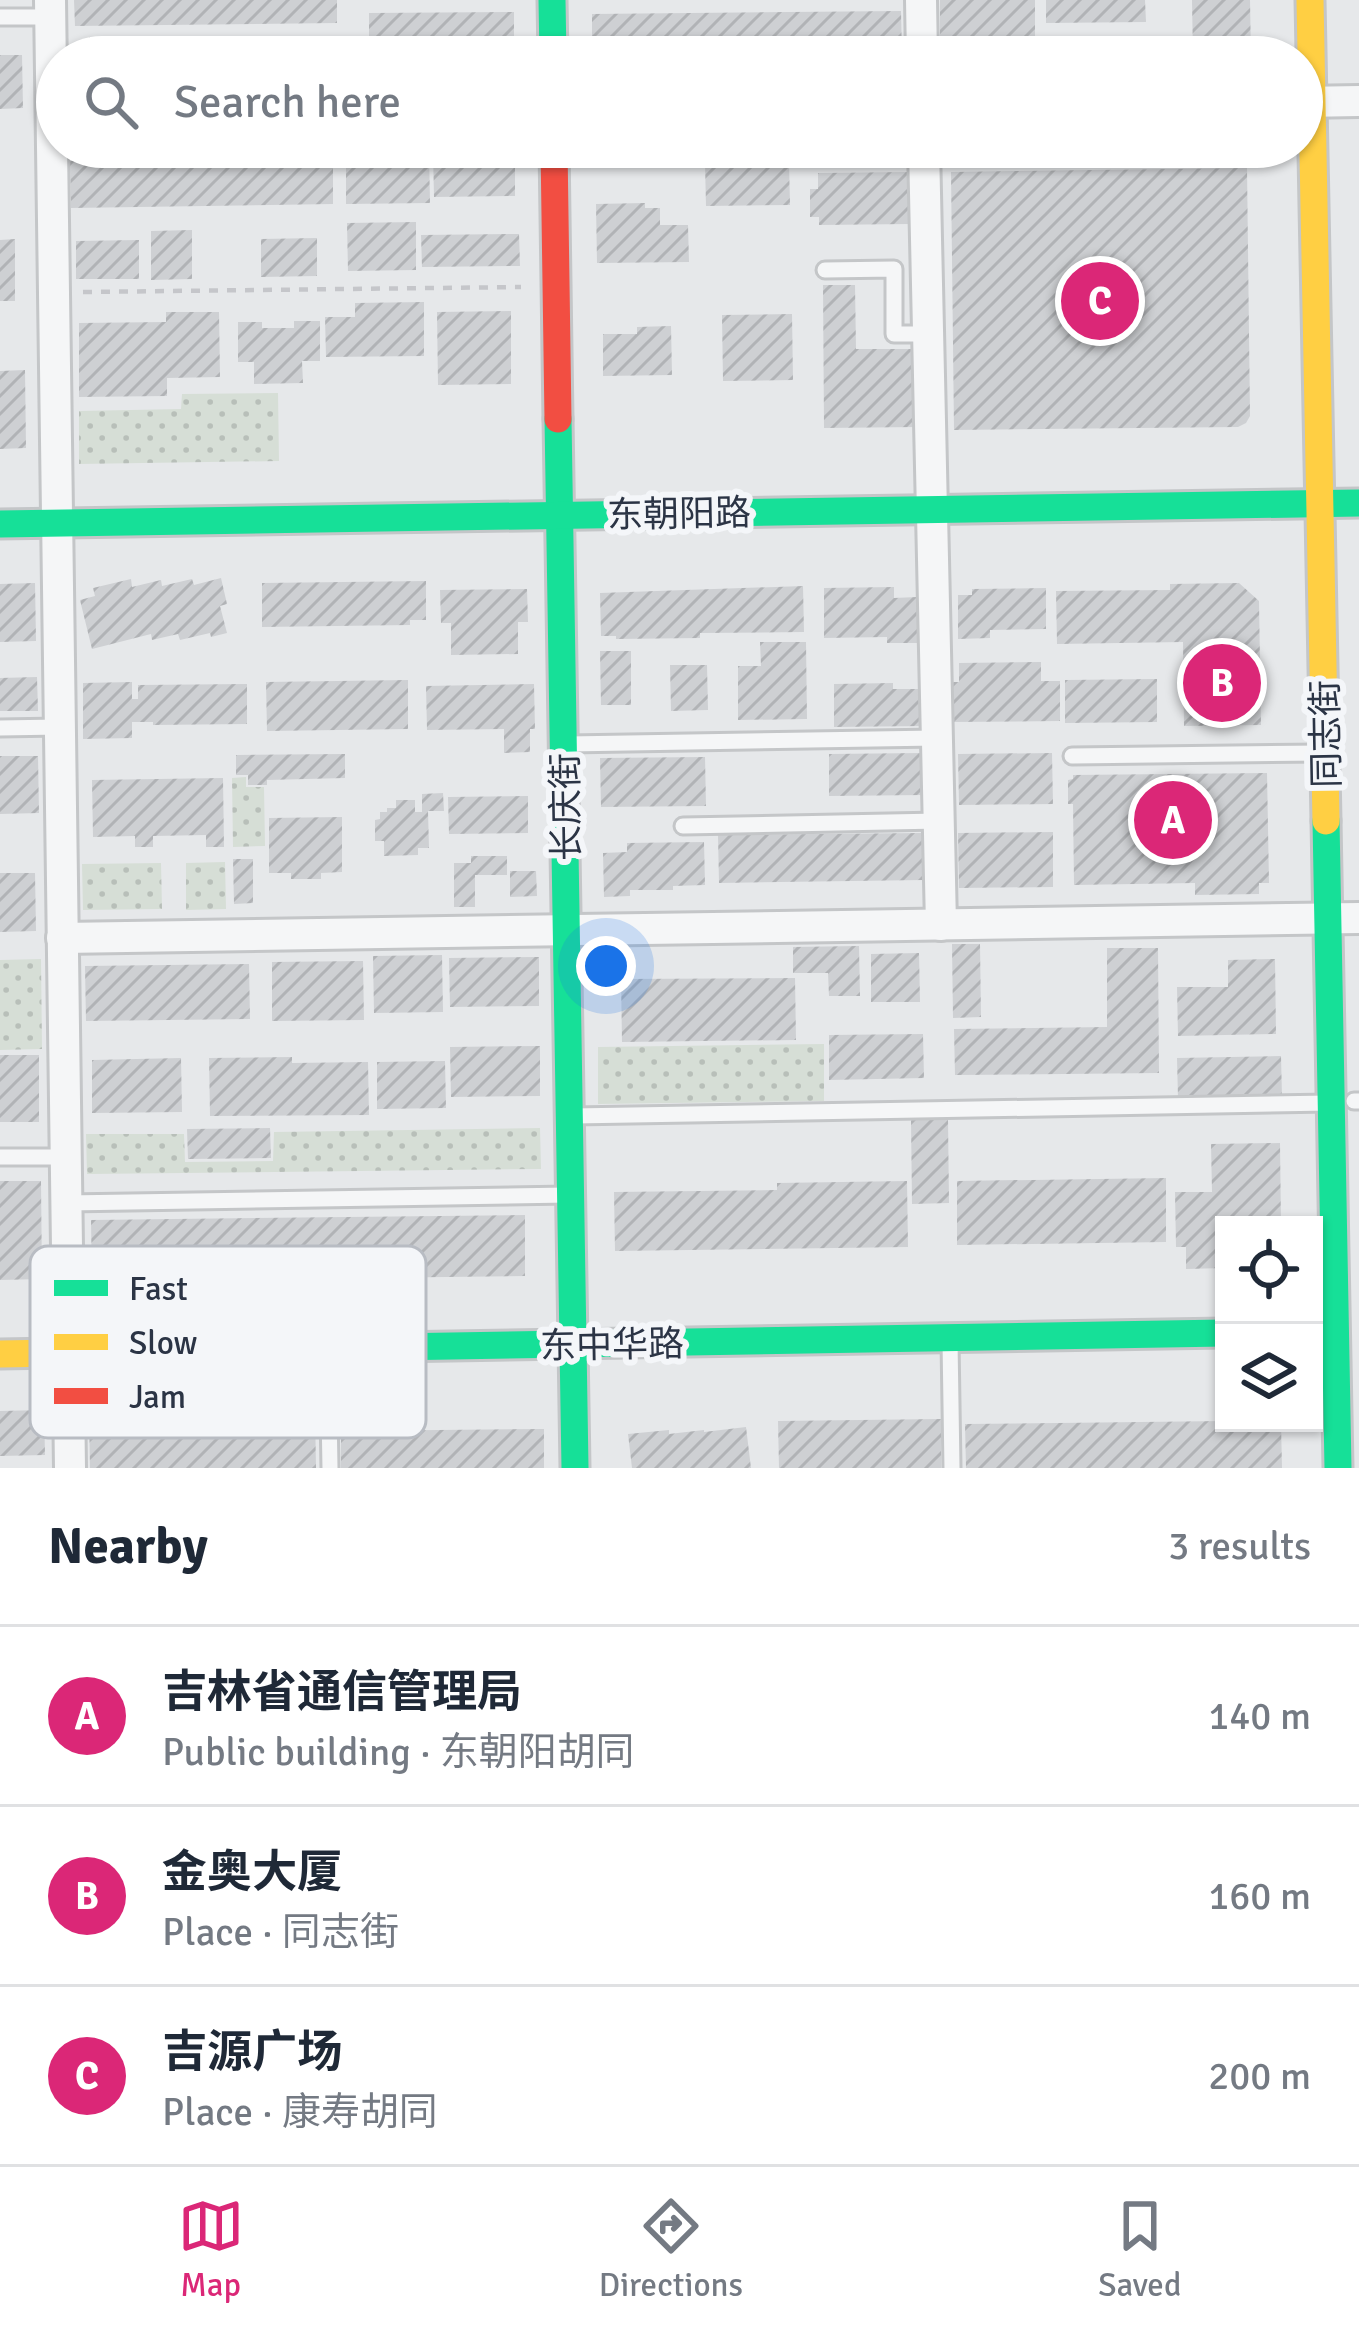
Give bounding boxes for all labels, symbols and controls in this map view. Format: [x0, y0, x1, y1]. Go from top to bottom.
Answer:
search box [36, 36, 1323, 168]
icon: search [78, 69, 144, 135]
text: Search here [174, 75, 401, 130]
pin: C [1061, 256, 1139, 346]
street label: 东朝阳路 [607, 491, 751, 538]
pin: B [1183, 638, 1261, 728]
street label: 同志街 [1303, 680, 1350, 788]
street label: 长庆街 [543, 753, 590, 861]
pin: A [1134, 775, 1212, 865]
your location [576, 936, 636, 996]
map controls [1215, 1216, 1323, 1432]
button: locate [1215, 1216, 1323, 1324]
legend [30, 1246, 426, 1438]
text: Fast [129, 1269, 188, 1310]
street label: 东中华路 [540, 1322, 684, 1369]
text: Slow [129, 1323, 198, 1364]
button: layers [1215, 1324, 1323, 1432]
text: Jam [129, 1377, 186, 1418]
text: Nearby [48, 1515, 208, 1578]
text: 3 results [1168, 1522, 1311, 1570]
text: 吉林省通信管理局 [162, 1665, 522, 1720]
text: A [75, 1692, 99, 1740]
text: 140 m [1208, 1692, 1311, 1740]
text: Public building · 东朝阳胡同 [162, 1728, 635, 1776]
text: 金奥大厦 [162, 1845, 342, 1900]
text: B [75, 1872, 99, 1920]
text: 160 m [1208, 1872, 1311, 1920]
text: Place · 同志街 [162, 1908, 399, 1956]
text: 吉源广场 [162, 2025, 342, 2080]
text: C [75, 2052, 99, 2100]
text: 200 m [1208, 2052, 1311, 2100]
text: Place · 康寿胡同 [162, 2088, 438, 2136]
tab: Map [178, 2193, 244, 2306]
tab: Directions [599, 2193, 743, 2306]
tab: Saved [1098, 2193, 1181, 2306]

